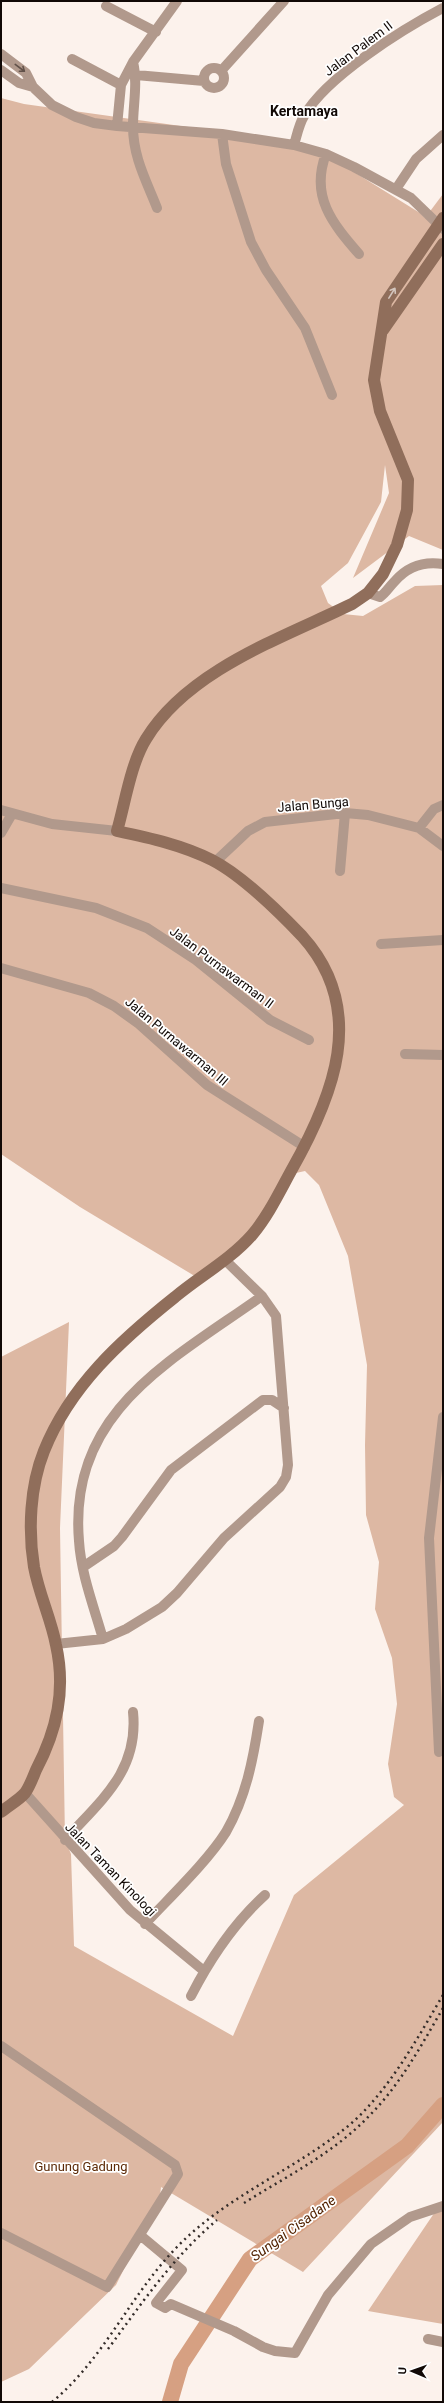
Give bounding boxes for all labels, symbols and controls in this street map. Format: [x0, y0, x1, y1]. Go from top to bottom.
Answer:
street label: Jalan Palem II [321, 18, 395, 79]
one-way arrow [14, 64, 25, 72]
district label: Kertamaya [270, 103, 338, 119]
one-way arrow [388, 288, 396, 299]
street label: Jalan Bunga [277, 794, 349, 815]
street label: Jalan Purnawarman II [167, 923, 277, 1011]
street label: Jalan Purnawarman III [122, 994, 231, 1089]
street label: Jalan Taman Kinologi [62, 1819, 159, 1919]
park label: Gunung Gadung [35, 2159, 127, 2174]
water label: Sungai Cisadane [247, 2192, 339, 2264]
north arrow [392, 2351, 432, 2391]
text: U [396, 2367, 409, 2375]

